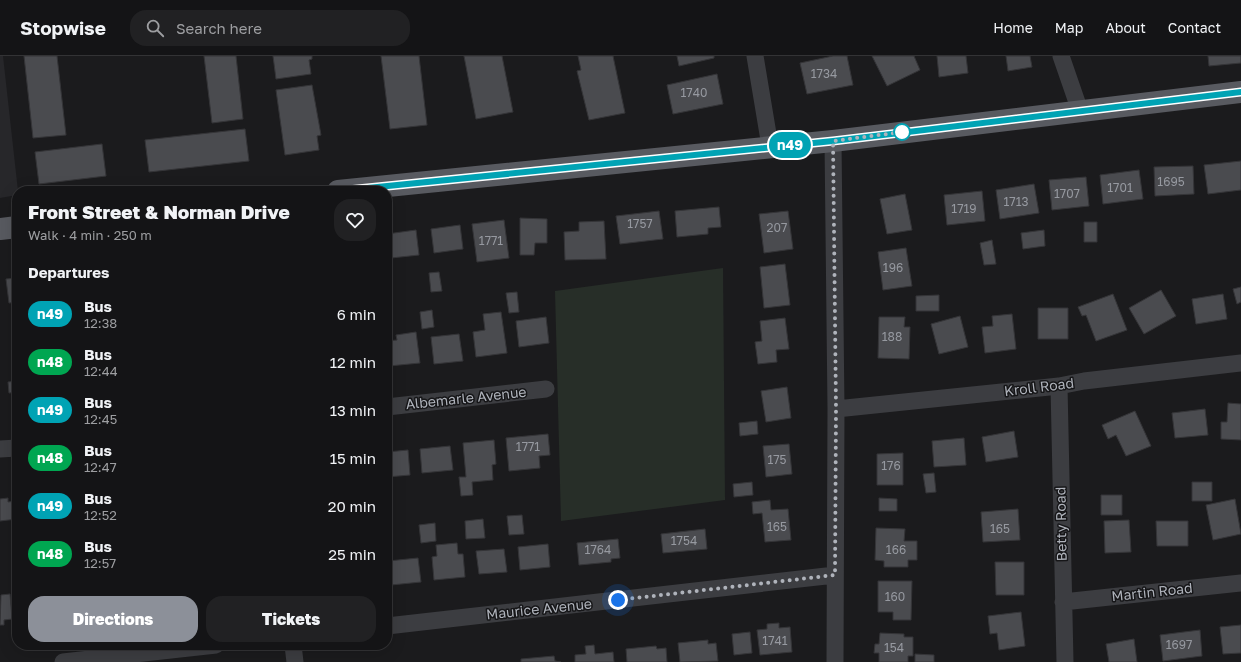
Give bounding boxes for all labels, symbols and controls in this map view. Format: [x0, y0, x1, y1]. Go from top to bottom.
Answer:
search box [130, 10, 410, 46]
text: Stopwise [20, 16, 106, 39]
icon: search [144, 17, 166, 39]
text: Search here [176, 19, 262, 37]
text: Home [993, 19, 1033, 36]
text: Map [1055, 19, 1083, 36]
text: About [1105, 19, 1146, 36]
text: Contact [1168, 19, 1221, 36]
house number: 1734 [811, 66, 837, 81]
house number: 1740 [681, 85, 707, 100]
unlabelled marker [893, 123, 911, 141]
line badge: n49 [767, 132, 813, 158]
text: n49 [777, 136, 803, 153]
house number: 1695 [1157, 174, 1185, 189]
house number: 1701 [1107, 180, 1133, 195]
house number: 1707 [1054, 186, 1080, 201]
house number: 1713 [1003, 194, 1029, 209]
button: heart [334, 199, 376, 241]
text: Front Street & Norman Drive [28, 200, 290, 223]
house number: 1719 [951, 201, 977, 216]
house number: 1757 [627, 216, 653, 231]
house number: 207 [767, 220, 787, 235]
text: Walk · 4 min · 250 m [28, 227, 152, 243]
house number: 1771 [479, 233, 503, 248]
house number: 196 [883, 260, 903, 275]
text: Departures [28, 263, 109, 281]
text: Bus [84, 297, 112, 315]
text: n49 [37, 305, 63, 322]
text: 6 min [337, 305, 376, 323]
text: 12:38 [84, 315, 117, 331]
house number: 188 [882, 329, 902, 344]
text: Bus [84, 345, 112, 363]
text: n48 [37, 353, 63, 370]
text: 12 min [330, 353, 376, 371]
text: 12:44 [84, 363, 118, 379]
street label: Kroll Road [1003, 374, 1075, 399]
street label: Albemarle Avenue [405, 383, 527, 412]
text: Bus [84, 393, 112, 411]
text: n49 [37, 401, 63, 418]
text: 13 min [330, 401, 376, 419]
text: 12:45 [84, 411, 117, 427]
house number: 1771 [516, 439, 540, 454]
text: Bus [84, 441, 112, 459]
text: n48 [37, 449, 63, 466]
text: 15 min [330, 449, 376, 467]
house number: 175 [767, 452, 787, 467]
house number: 176 [881, 458, 901, 473]
text: 12:47 [84, 459, 117, 475]
street label: Betty Road [1051, 487, 1070, 561]
text: Bus [84, 489, 112, 507]
text: n49 [37, 497, 63, 514]
text: 20 min [328, 497, 376, 515]
text: 12:52 [84, 507, 117, 523]
house number: 165 [767, 519, 787, 534]
house number: 165 [990, 521, 1010, 536]
house number: 1754 [671, 533, 697, 548]
text: Bus [84, 537, 112, 555]
house number: 1764 [585, 542, 611, 557]
house number: 166 [886, 542, 906, 557]
text: n48 [37, 545, 63, 562]
text: 25 min [328, 545, 376, 563]
text: 12:57 [84, 555, 116, 571]
street label: Martin Road [1111, 579, 1193, 604]
house number: 160 [885, 589, 905, 604]
your location [608, 590, 628, 610]
street label: Maurice Avenue [485, 594, 593, 623]
button: Directions [28, 596, 198, 642]
button: Tickets [206, 596, 376, 642]
house number: 1741 [762, 633, 788, 648]
house number: 1697 [1166, 637, 1192, 652]
house number: 154 [884, 640, 904, 655]

